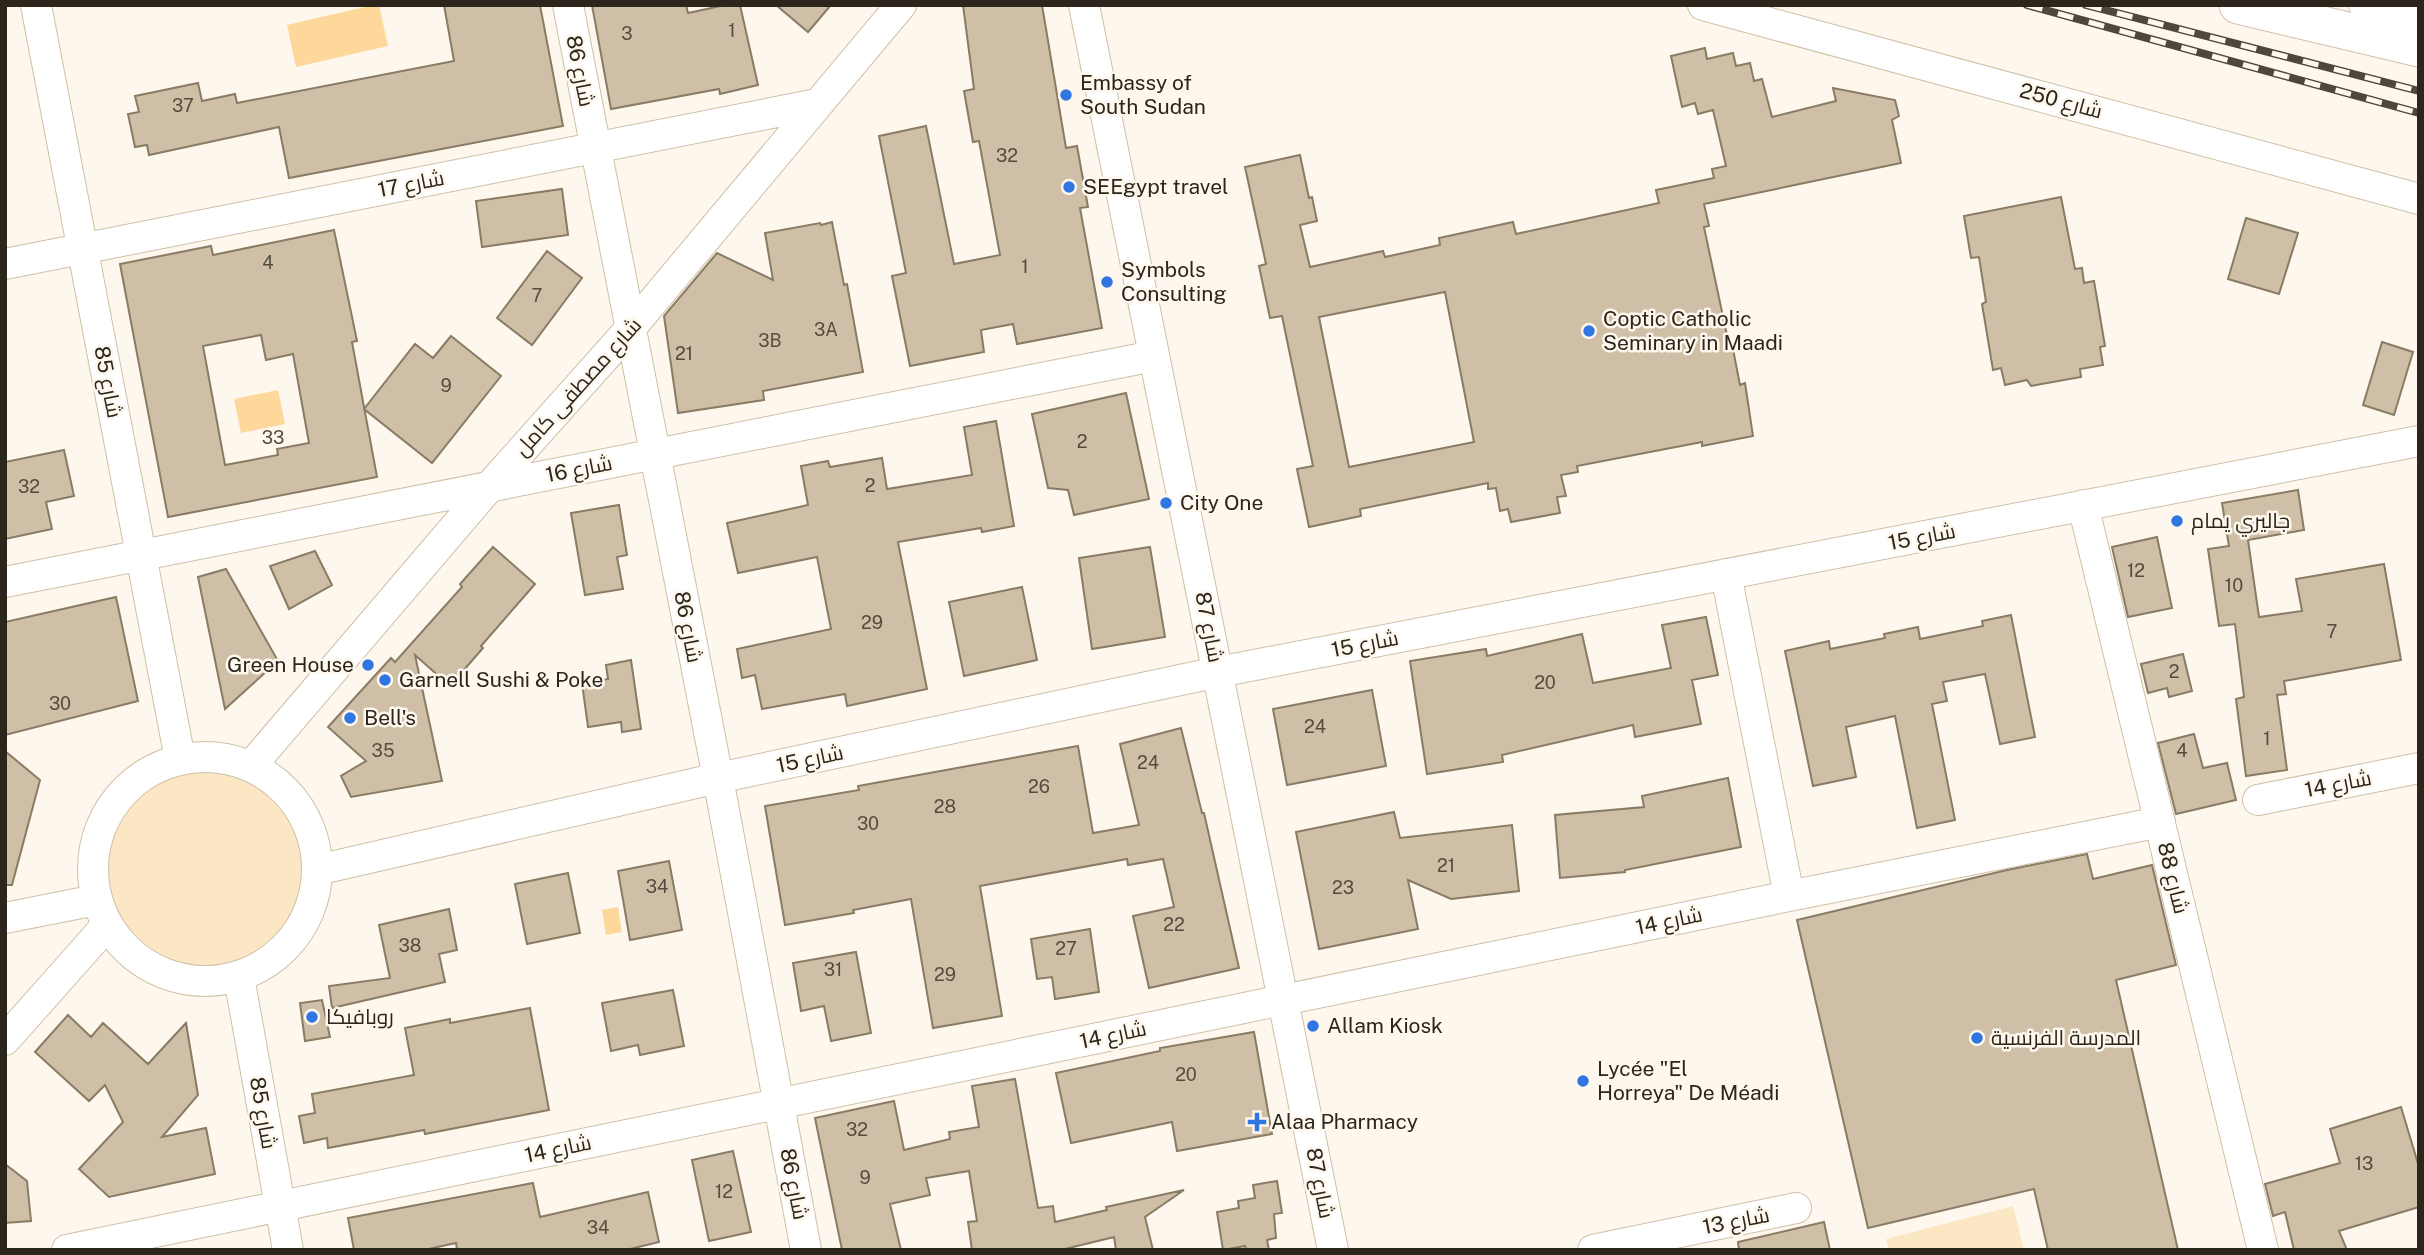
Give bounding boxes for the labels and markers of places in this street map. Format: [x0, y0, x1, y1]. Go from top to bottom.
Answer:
place label: Embassy of South Sudan [1080, 70, 1206, 119]
marker: Embassy of South Sudan [1058, 87, 1074, 103]
place label: SEEgypt travel [1083, 174, 1228, 199]
marker: SEEgypt travel [1061, 179, 1077, 195]
place label: Symbols Consulting [1121, 257, 1227, 306]
marker: Symbols Consulting [1099, 274, 1115, 290]
place label: Coptic Catholic Seminary in Maadi [1603, 306, 1783, 355]
marker: Coptic Catholic Seminary in Maadi [1581, 323, 1597, 339]
place label: City One [1180, 490, 1263, 515]
marker: City One [1158, 495, 1174, 511]
place label: جاليري يمام [2191, 508, 2290, 537]
marker: جاليري يمام [2169, 513, 2185, 529]
place label: Green House [227, 652, 354, 677]
marker: Green House [360, 657, 376, 673]
place label: Garnell Sushi & Poke [399, 667, 603, 692]
marker: Garnell Sushi & Poke [377, 672, 393, 688]
place label: Bell's [364, 705, 416, 730]
marker: Bell's [342, 710, 358, 726]
place label: روبافيكا [326, 1004, 394, 1029]
marker: روبافيكا [304, 1009, 320, 1025]
place label: Allam Kiosk [1327, 1013, 1443, 1038]
marker: Allam Kiosk [1305, 1018, 1321, 1034]
place label: المدرسة الفرنسية [1991, 1025, 2141, 1050]
marker: المدرسة الفرنسية [1969, 1030, 1985, 1046]
place label: Lycée "El Horreya" De Méadi [1597, 1056, 1779, 1105]
marker: Lycée "El Horreya" De Méadi [1575, 1073, 1591, 1089]
place label: Alaa Pharmacy [1271, 1109, 1418, 1134]
marker: Alaa Pharmacy [1249, 1114, 1265, 1130]

